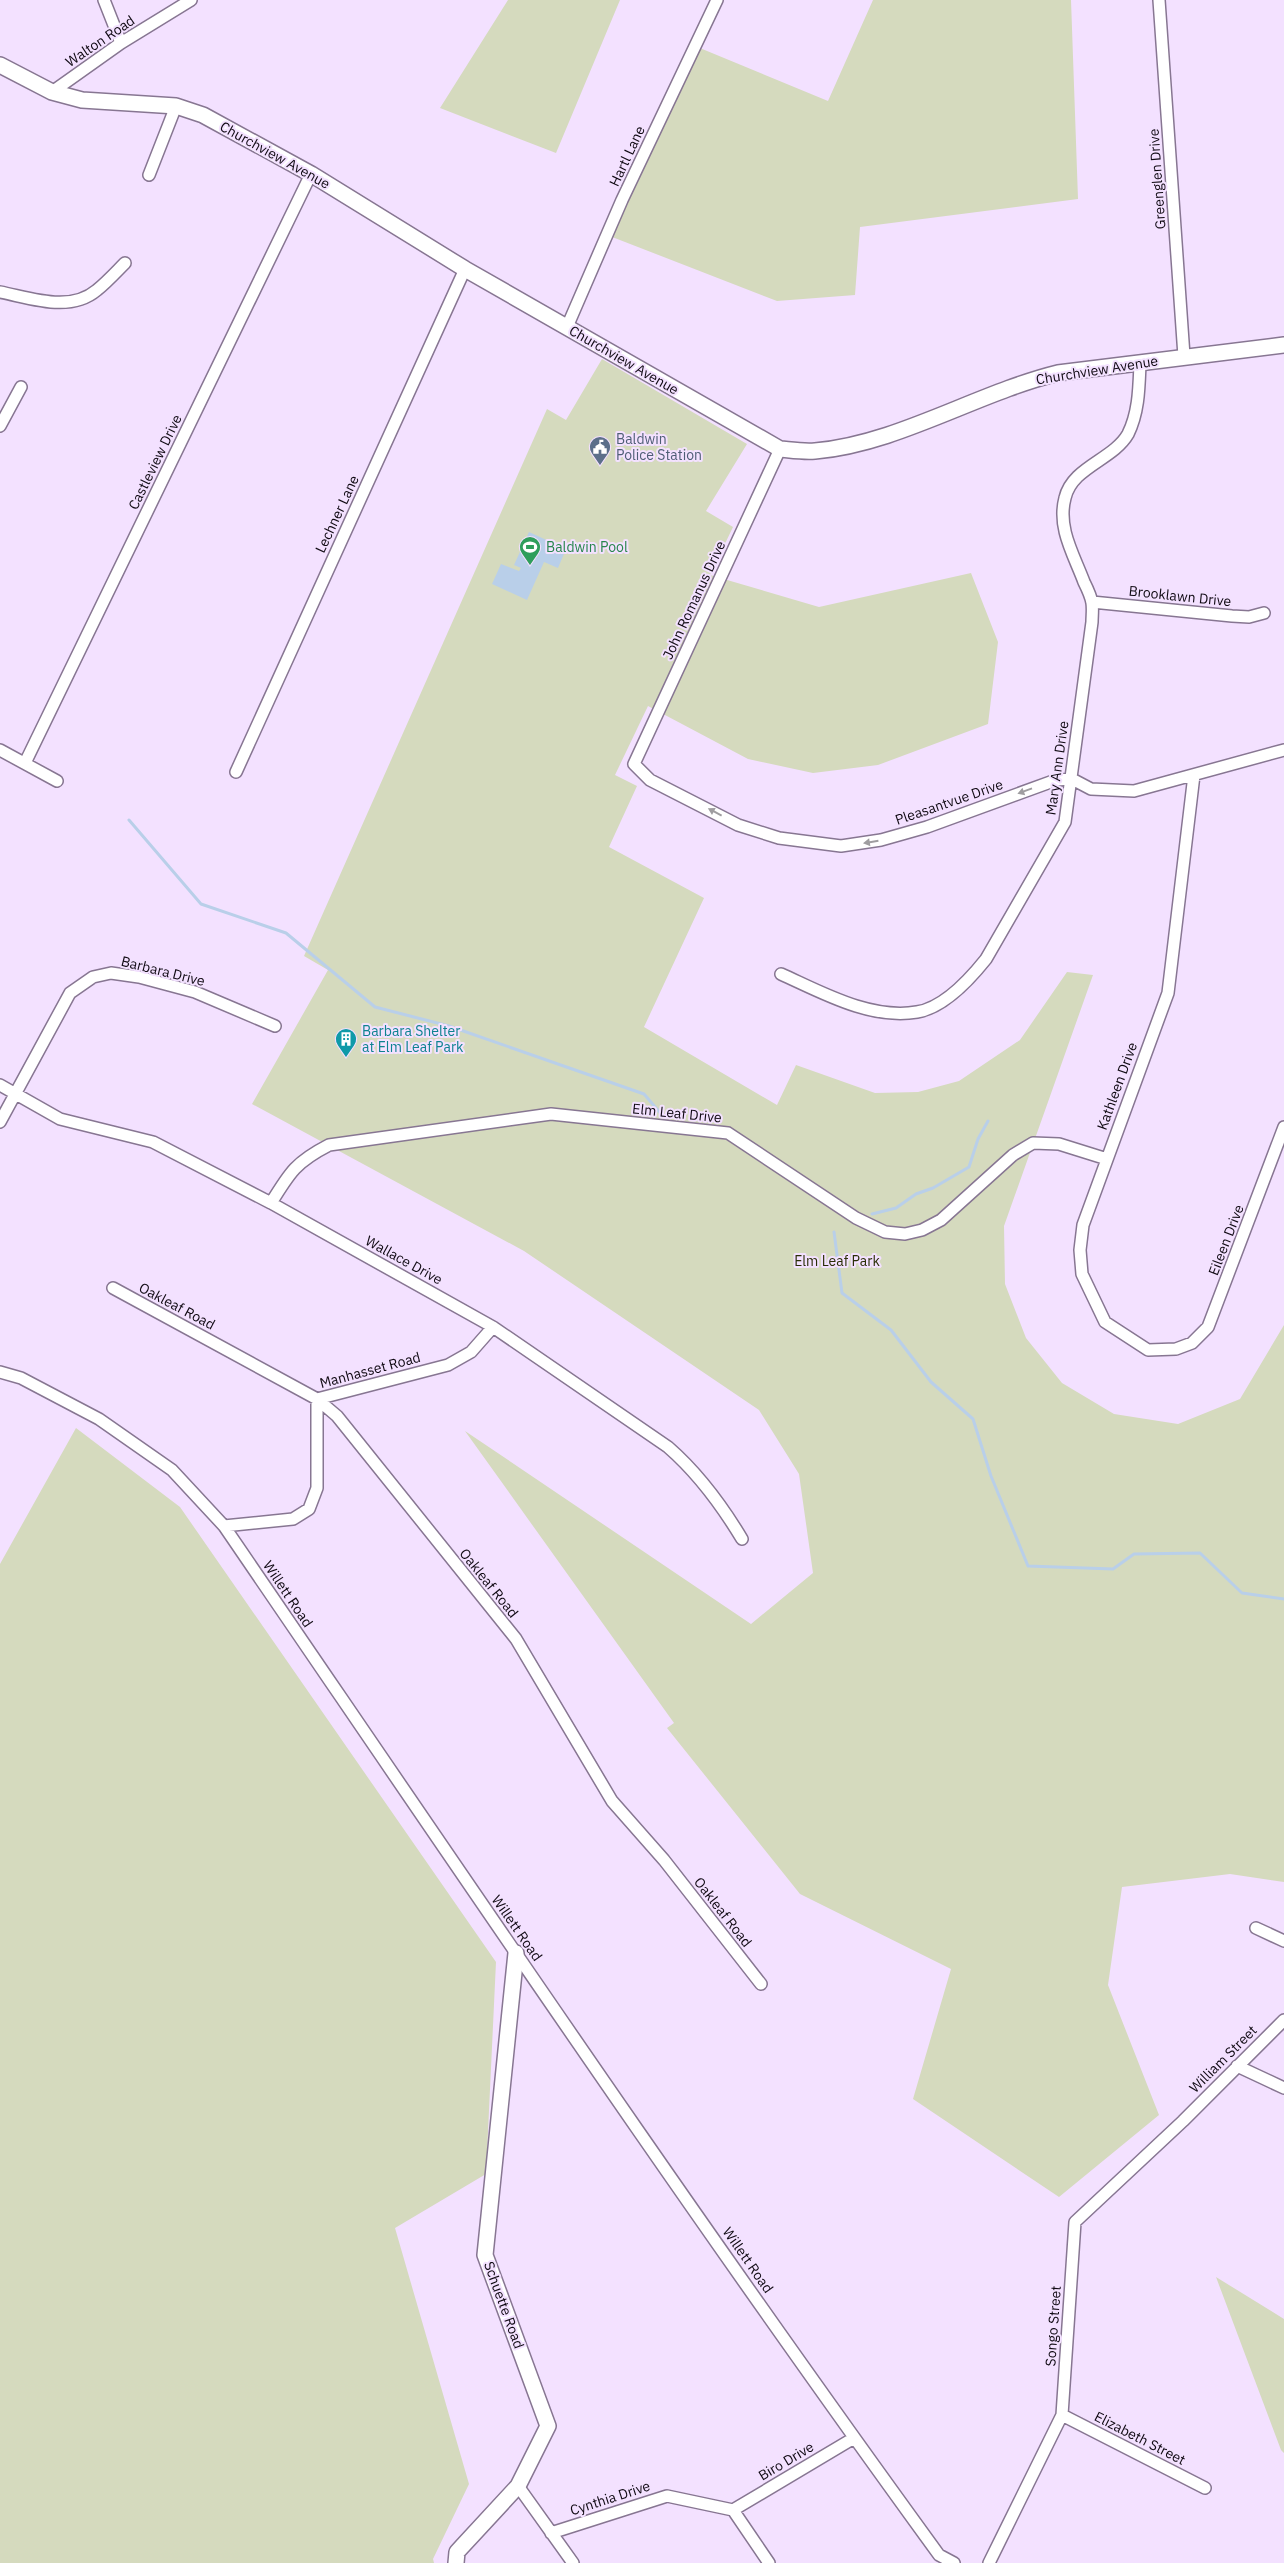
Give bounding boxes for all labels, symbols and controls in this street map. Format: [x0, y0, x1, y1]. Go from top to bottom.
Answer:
street label: Walton Road [62, 11, 138, 71]
street label: Churchview Avenue [217, 117, 334, 193]
street label: Hartl Lane [605, 123, 649, 189]
street label: Greenglen Drive [1144, 128, 1169, 230]
street label: Churchview Avenue [566, 321, 682, 399]
street label: Churchview Avenue [1035, 351, 1160, 389]
street label: Castleview Drive [124, 411, 186, 513]
place label: Baldwin Police Station [616, 430, 702, 464]
public building icon: Baldwin Police Station [588, 435, 612, 466]
street label: Lechner Lane [311, 472, 363, 556]
sports icon: Baldwin Pool [518, 535, 542, 566]
street label: John Romanus Drive [659, 537, 730, 662]
place label: Baldwin Pool [546, 538, 628, 556]
street label: Brooklawn Drive [1128, 582, 1232, 610]
street label: Mary Ann Drive [1041, 719, 1073, 816]
street label: Pleasantvue Drive [893, 775, 1006, 829]
one-way arrow [1017, 787, 1032, 795]
one-way arrow [707, 808, 722, 816]
one-way arrow [863, 838, 879, 846]
street label: Barbara Drive [119, 952, 207, 990]
place label: Barbara Shelter at Elm Leaf Park [362, 1022, 464, 1056]
building icon: Barbara Shelter at Elm Leaf Park [334, 1027, 358, 1058]
street label: Kathleen Drive [1093, 1039, 1141, 1132]
street label: Elm Leaf Drive [631, 1099, 723, 1127]
street label: Eileen Drive [1204, 1202, 1248, 1278]
street label: Wallace Drive [362, 1231, 446, 1289]
park label: Elm Leaf Park [794, 1252, 880, 1270]
street label: Oakleaf Road [136, 1278, 218, 1334]
street label: Manhasset Road [318, 1348, 422, 1392]
street label: Oakleaf Road [456, 1545, 522, 1621]
street label: Willett Road [259, 1557, 317, 1631]
street label: Oakleaf Road [690, 1873, 756, 1951]
street label: Willett Road [488, 1892, 546, 1964]
street label: William Street [1185, 2021, 1261, 2097]
street label: Willett Road [719, 2224, 777, 2296]
street label: Schuette Road [480, 2259, 528, 2351]
street label: Songo Street [1041, 2285, 1065, 2367]
street label: Elizabeth Street [1091, 2407, 1189, 2469]
street label: Biro Drive [755, 2437, 817, 2485]
street label: Cynthia Drive [568, 2476, 653, 2519]

